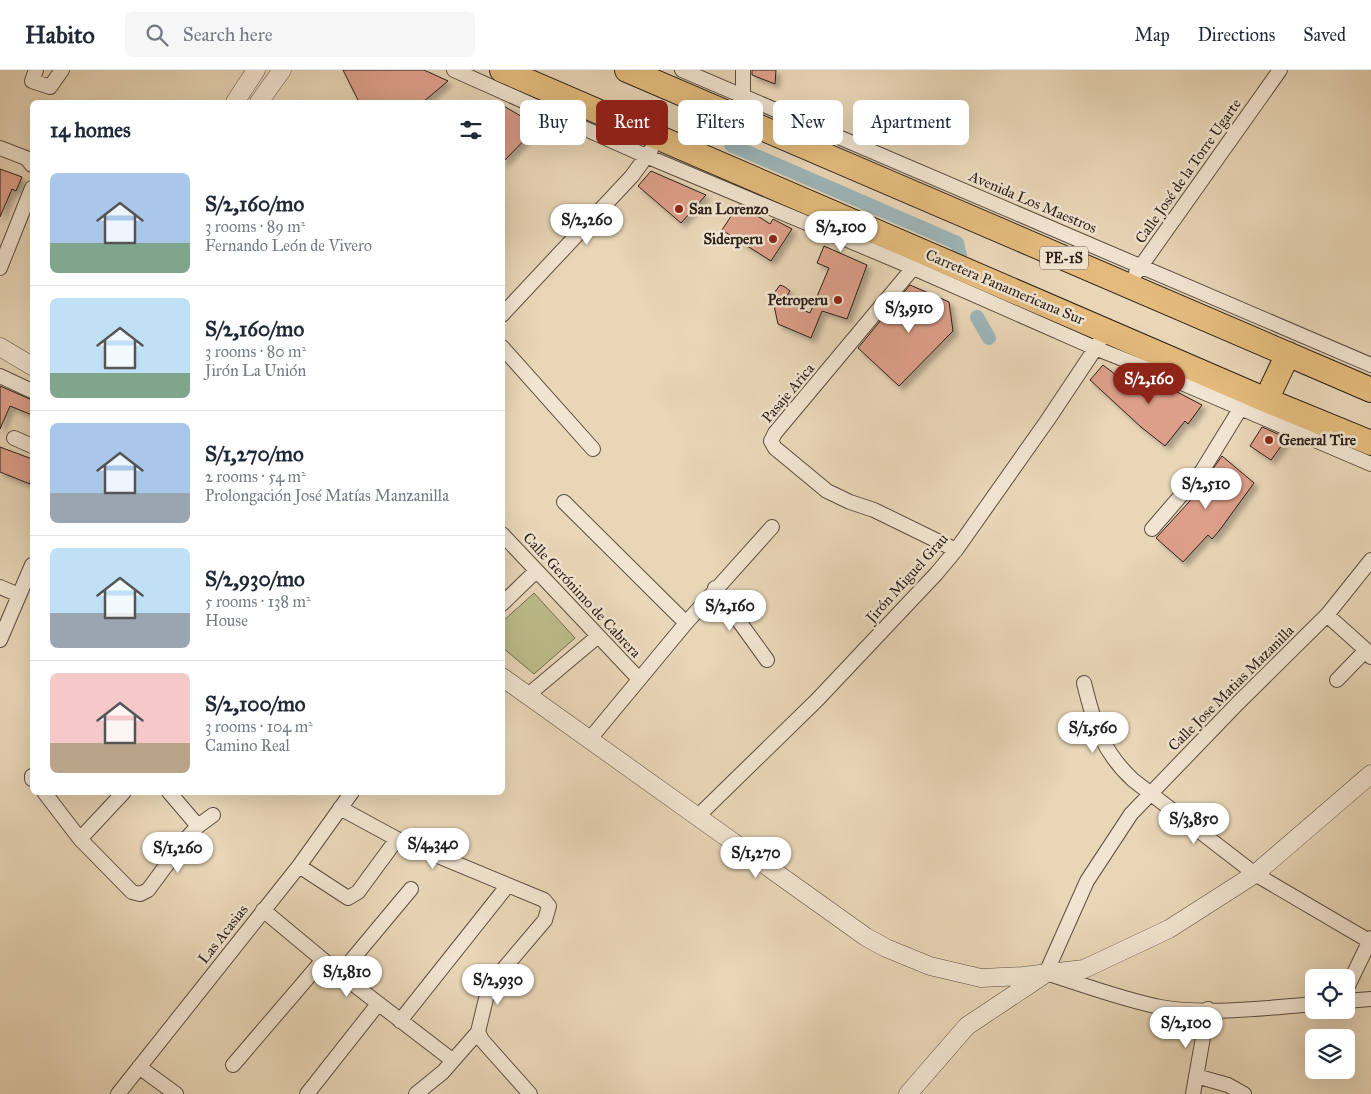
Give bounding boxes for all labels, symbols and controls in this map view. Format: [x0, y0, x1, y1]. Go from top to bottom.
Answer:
search box [125, 12, 475, 57]
text: Habito [25, 20, 95, 50]
icon: search [143, 21, 171, 49]
text: Search here [183, 23, 273, 46]
text: Map [1134, 24, 1170, 46]
text: Directions [1198, 24, 1275, 46]
text: Saved [1303, 24, 1346, 46]
street label: Calle José de la Torre Ugarte [1131, 95, 1246, 247]
chip: Buy [520, 100, 586, 145]
chip: Rent [596, 100, 668, 145]
chip: Filters [678, 100, 763, 145]
chip: New [773, 100, 843, 145]
chip: Apartment [853, 100, 969, 145]
icon: filters [457, 116, 485, 144]
text: 14 homes [50, 117, 131, 143]
street label: Avenida Los Maestros [966, 167, 1100, 237]
text: S/2,160/mo [205, 191, 304, 217]
icon: home [90, 193, 150, 253]
place label: San Lorenzo [689, 200, 769, 218]
marker: San Lorenzo [673, 203, 685, 215]
pin: S/2,260 [541, 204, 633, 246]
text: S/2,260 [561, 210, 613, 229]
pin: S/2,100 [795, 210, 887, 253]
text: 3 rooms · 89 m² [205, 217, 305, 236]
text: S/2,100 [816, 217, 866, 236]
place label: Siderperu [703, 230, 763, 249]
marker: Siderperu [767, 233, 779, 245]
text: Fernando León de Vivero [205, 236, 372, 255]
street label: Carretera Panamericana Sur [923, 245, 1088, 329]
road number: PE-1S [1040, 247, 1088, 270]
place label: Petroperu [768, 291, 828, 310]
pin: S/3,910 [863, 292, 955, 334]
marker: Petroperu [832, 294, 844, 306]
text: S/3,910 [885, 298, 933, 317]
text: S/2,160/mo [205, 316, 304, 342]
icon: home [90, 318, 150, 378]
text: 3 rooms · 80 m² [205, 342, 306, 361]
street label: Pasaje Arica [758, 359, 818, 426]
text: Jirón La Unión [205, 361, 306, 380]
pin: S/2,160 [1103, 362, 1195, 405]
text: S/2,160 [1124, 369, 1174, 388]
place label: General Tire [1279, 431, 1357, 449]
marker: General Tire [1263, 434, 1275, 446]
text: S/1,270/mo [205, 441, 304, 467]
icon: home [90, 443, 150, 503]
text: 2 rooms · 54 m² [205, 467, 306, 486]
pin: S/2,510 [1160, 468, 1252, 510]
text: S/2,510 [1182, 474, 1230, 493]
text: Prolongación José Matías Manzanilla [205, 486, 449, 505]
street label: Calle Gerónimo de Cabrera [519, 529, 645, 662]
street label: Jirón Miguel Grau [861, 530, 953, 629]
text: S/2,930/mo [205, 566, 305, 592]
icon: home [90, 568, 150, 628]
pin: S/2,160 [684, 590, 776, 632]
text: 5 rooms · 138 m² [205, 592, 311, 611]
text: S/2,160 [705, 596, 755, 615]
text: House [205, 611, 248, 630]
street label: Calle Jose Matias Mazanilla [1164, 621, 1299, 755]
text: S/2,100/mo [205, 691, 306, 717]
icon: home [90, 693, 150, 753]
pin: S/1,560 [1047, 712, 1139, 754]
text: 3 rooms · 104 m² [205, 717, 313, 736]
text: S/1,560 [1069, 718, 1117, 737]
text: Camino Real [205, 736, 290, 755]
pin: S/3,850 [1148, 802, 1240, 845]
text: S/3,850 [1169, 809, 1219, 828]
pin: S/4,340 [387, 828, 479, 870]
pin: S/1,260 [132, 832, 224, 874]
text: S/4,340 [407, 834, 459, 853]
pin: S/1,270 [710, 836, 802, 879]
text: S/1,260 [153, 838, 203, 857]
text: S/1,270 [731, 843, 781, 862]
street label: Las Acasias [194, 901, 252, 967]
pin: S/1,810 [301, 956, 393, 998]
text: S/1,810 [323, 962, 371, 981]
pin: S/2,930 [452, 964, 544, 1006]
map controls [1305, 969, 1355, 1079]
button: locate [1305, 969, 1355, 1019]
text: S/2,930 [473, 970, 523, 989]
pin: S/2,100 [1140, 1006, 1232, 1049]
text: S/2,100 [1161, 1013, 1211, 1032]
button: layers [1305, 1029, 1355, 1079]

